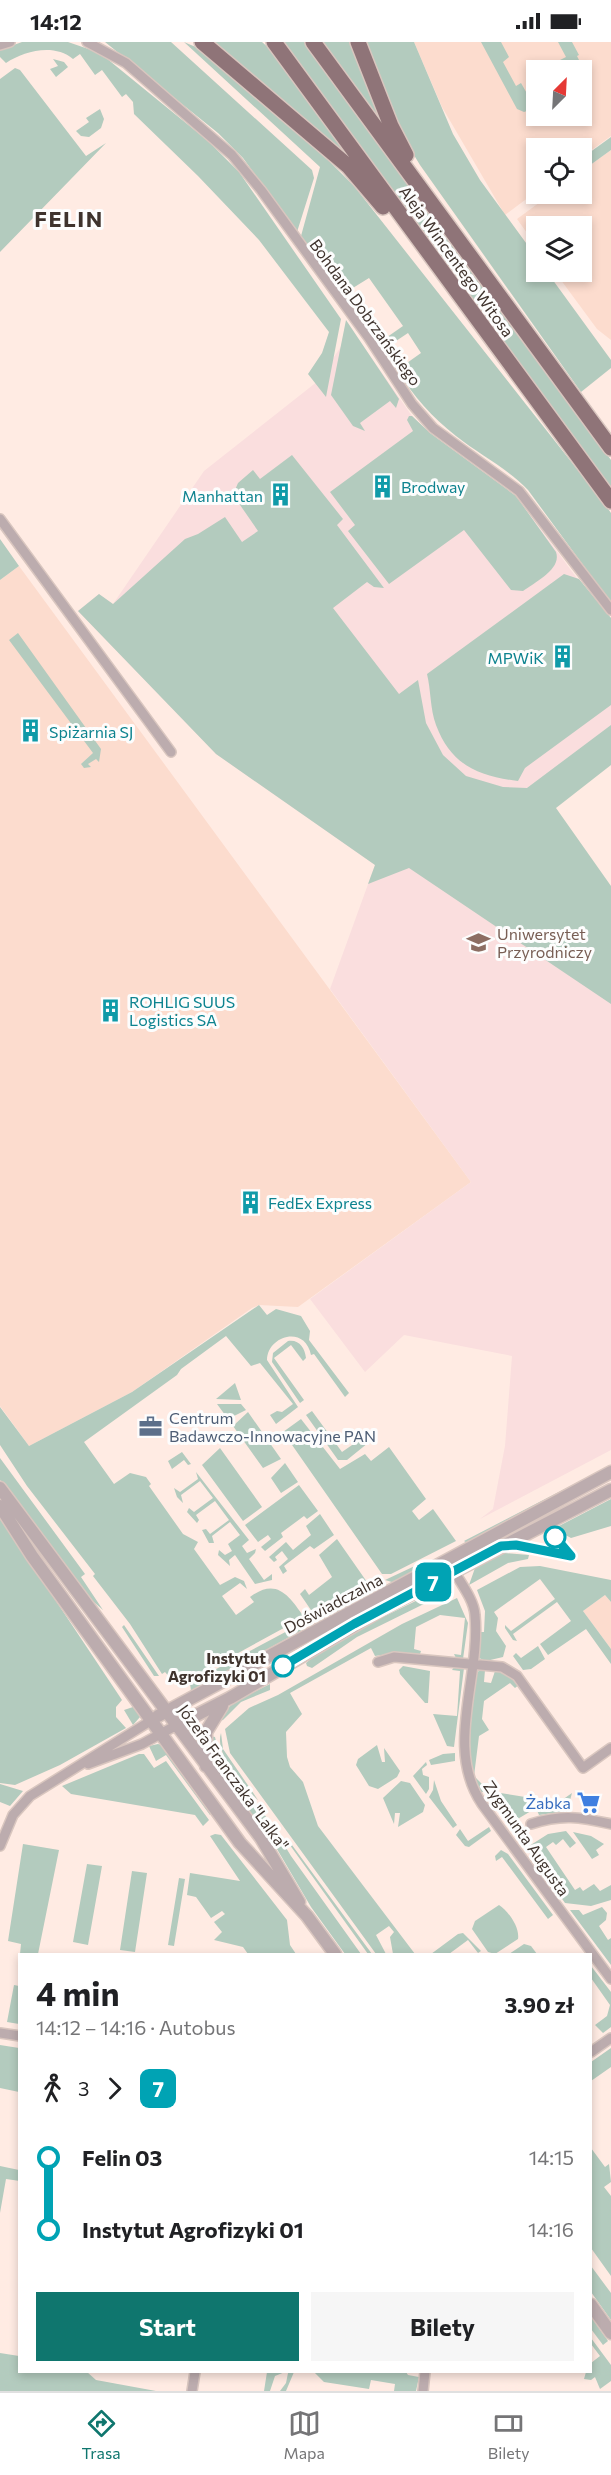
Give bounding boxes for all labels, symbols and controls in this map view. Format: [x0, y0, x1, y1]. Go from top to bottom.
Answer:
text: 14:12 [30, 8, 82, 35]
north arrow [526, 60, 592, 126]
map controls [526, 60, 592, 282]
button: locate [526, 138, 592, 204]
street label: Aleja Wincentego Witosa [396, 182, 518, 340]
district label: FELIN [34, 205, 104, 232]
button: layers [526, 216, 592, 282]
street label: Bohdana Dobrzańskiego [306, 235, 426, 389]
building icon: Brodway [370, 473, 396, 499]
place label: Brodway [401, 477, 465, 496]
building icon: Manhattan [268, 482, 294, 508]
place label: Manhattan [182, 486, 263, 505]
building icon: MPWiK [549, 644, 575, 670]
place label: MPWiK [488, 648, 544, 667]
building icon: Spiżarnia SJ [18, 718, 44, 744]
place label: Spiżarnia SJ [49, 722, 133, 741]
place label: Uniwersytet Przyrodniczy [497, 924, 592, 961]
school or university icon: Uniwersytet Przyrodniczy [466, 929, 492, 955]
place label: ROHLIG SUUS Logistics SA [129, 992, 235, 1029]
building icon: ROHLIG SUUS Logistics SA [98, 997, 124, 1023]
building icon: FedEx Express [237, 1189, 263, 1215]
place label: FedEx Express [268, 1193, 372, 1212]
place label: Centrum Badawczo-Innowacyjne PAN [169, 1408, 376, 1445]
office icon: Centrum Badawczo-Innowacyjne PAN [138, 1413, 164, 1439]
unlabelled marker [544, 1526, 566, 1548]
line badge: 7 [414, 1562, 452, 1602]
street label: Doświadczalna [281, 1569, 385, 1637]
text: 7 [427, 1570, 439, 1595]
place label: Instytut Agrofizyki 01 [168, 1648, 266, 1685]
marker: Instytut Agrofizyki 01 [272, 1655, 294, 1677]
street label: Józefa Franczaka "Lalka" [175, 1700, 293, 1854]
street label: Zygmunta Augusta [480, 1777, 574, 1899]
supermarket icon: Żabka [576, 1789, 602, 1815]
place label: Żabka [525, 1793, 571, 1812]
text: 4 min [36, 1972, 120, 2013]
text: 3.90 zł [504, 1991, 574, 2018]
text: 14:12 – 14:16 · Autobus [36, 2015, 236, 2039]
icon: walk [36, 2072, 69, 2105]
icon: forward [98, 2072, 131, 2105]
text: 3 [78, 2076, 89, 2100]
text: 7 [152, 2076, 164, 2101]
text: Felin 03 [82, 2144, 162, 2171]
text: 14:15 [529, 2145, 574, 2169]
text: Instytut Agrofizyki 01 [82, 2216, 304, 2243]
text: 14:16 [528, 2217, 574, 2241]
button: Start [36, 2292, 299, 2361]
button: Bilety [311, 2292, 574, 2361]
tab: Trasa [81, 2407, 121, 2462]
tab: Mapa [284, 2407, 325, 2462]
tab: Bilety [488, 2407, 530, 2462]

